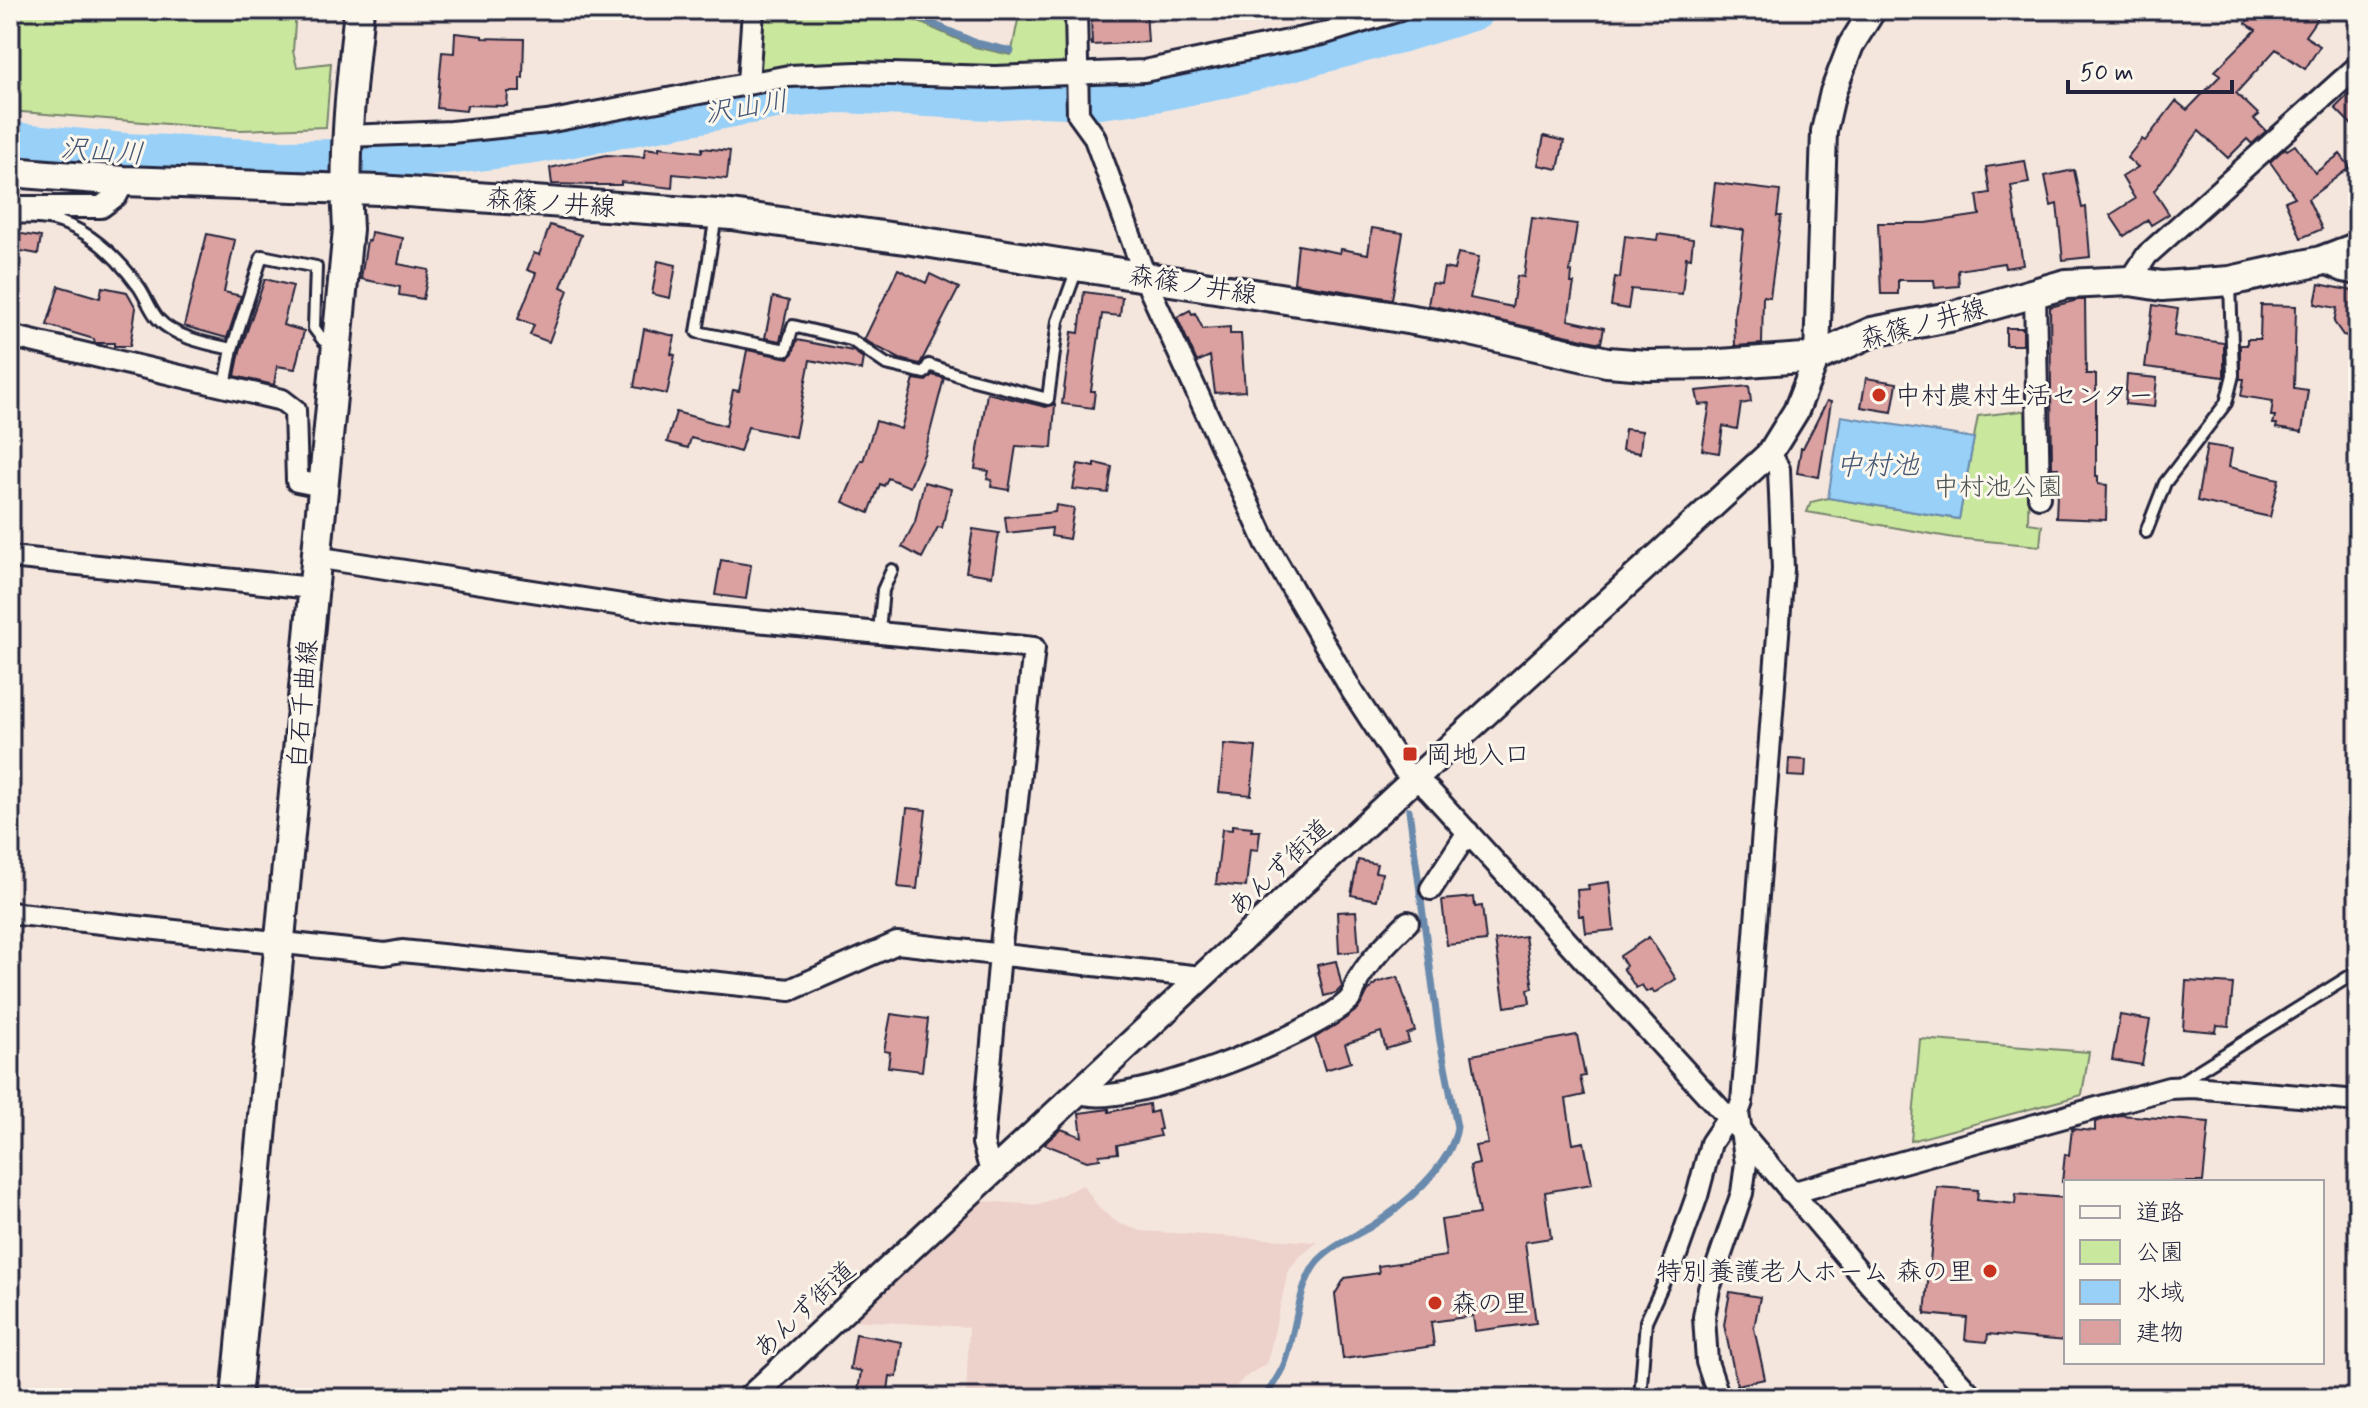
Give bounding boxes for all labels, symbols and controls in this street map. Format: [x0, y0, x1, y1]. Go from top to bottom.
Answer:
scale bar [2068, 44, 2232, 94]
text: 50 m [2080, 58, 2134, 89]
water label: 沢山川 [702, 84, 791, 133]
water label: 沢山川 [59, 131, 145, 174]
street label: 森篠ノ井線 [485, 183, 617, 225]
street label: 森篠ノ井線 [1126, 259, 1260, 313]
street label: 森篠ノ井線 [1856, 292, 1991, 358]
place label: 中村農村生活センター [1895, 380, 2154, 414]
marker: 中村農村生活センター [1870, 386, 1888, 404]
water label: 中村池 [1835, 448, 1920, 485]
park label: 中村池公園 [1933, 471, 2063, 505]
street label: 白石千曲線 [281, 638, 327, 770]
place label: 岡地入口 [1426, 739, 1530, 773]
marker: 岡地入口 [1401, 745, 1419, 763]
street label: あんず街道 [1222, 812, 1339, 925]
legend [2064, 1180, 2324, 1364]
text: 道路 [2136, 1198, 2184, 1229]
text: 公園 [2136, 1238, 2184, 1269]
street label: あんず街道 [747, 1254, 864, 1367]
place label: 特別養護老人ホーム 森の里 [1656, 1256, 1974, 1290]
marker: 特別養護老人ホーム 森の里 [1981, 1262, 1999, 1280]
text: 水域 [2136, 1278, 2184, 1309]
place label: 森の里 [1451, 1288, 1529, 1322]
marker: 森の里 [1426, 1294, 1444, 1312]
text: 建物 [2136, 1318, 2184, 1349]

